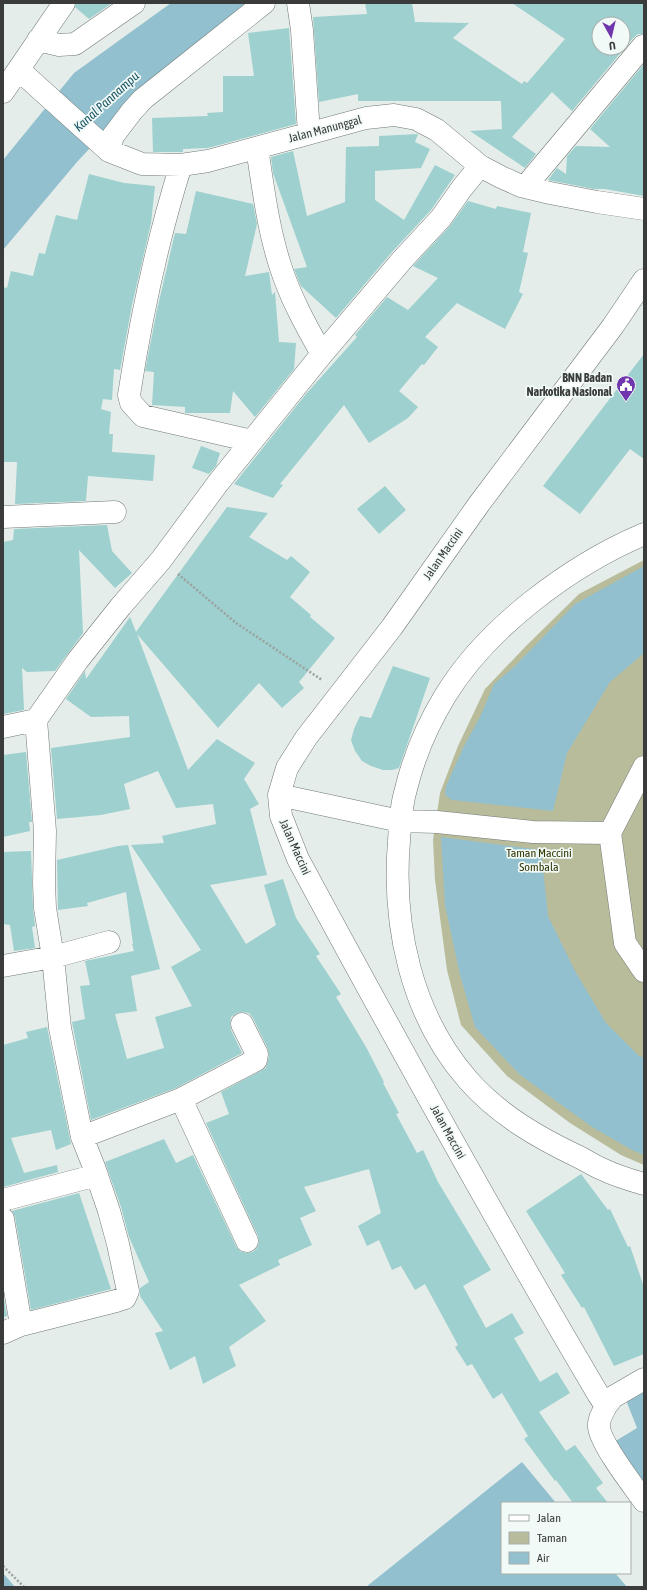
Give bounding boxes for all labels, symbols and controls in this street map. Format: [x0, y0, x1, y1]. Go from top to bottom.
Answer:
north arrow [591, 16, 631, 56]
text: U [608, 40, 616, 52]
water label: Kanal Pannampu [71, 68, 142, 135]
street label: Jalan Manunggal [287, 112, 364, 146]
place label: BNN Badan Narkotika Nasional [527, 371, 613, 399]
public building icon: BNN Badan Narkotika Nasional [615, 374, 637, 402]
street label: Jalan Maccini [420, 526, 466, 582]
street label: Jalan Maccini [277, 817, 313, 877]
park label: Taman Maccini Sombala [506, 846, 572, 874]
street label: Jalan Maccini [427, 1103, 469, 1161]
legend [501, 1502, 631, 1574]
text: Jalan [537, 1511, 561, 1525]
text: Taman [537, 1531, 567, 1545]
text: Air [537, 1551, 550, 1565]

